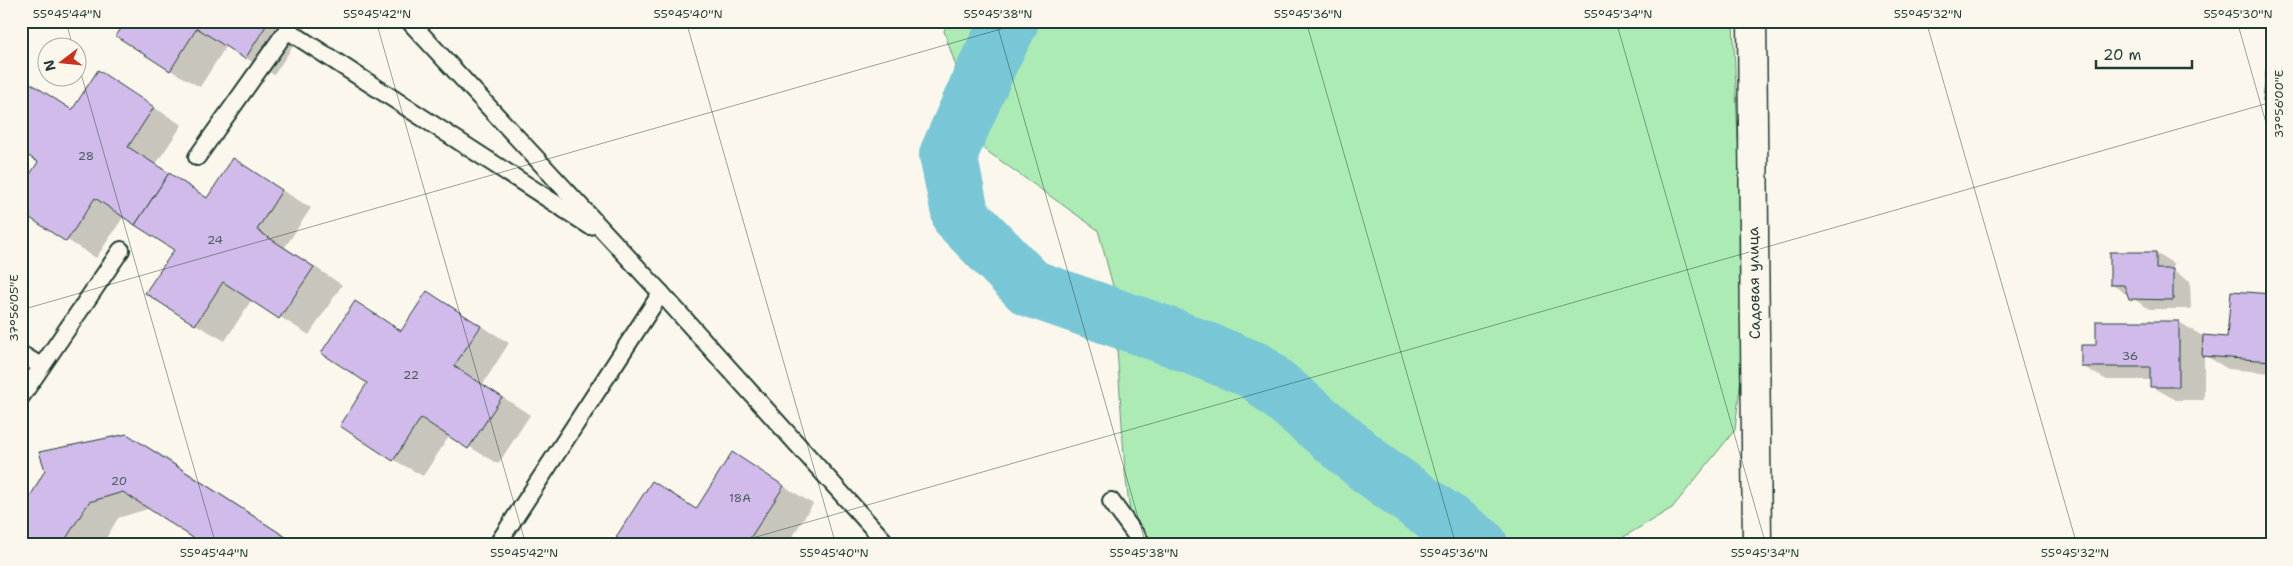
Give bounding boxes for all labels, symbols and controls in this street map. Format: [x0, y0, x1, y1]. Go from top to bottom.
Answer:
text: 55°45'44"N [33, 6, 101, 22]
text: 55°45'42"N [343, 6, 411, 22]
text: 55°45'40"N [653, 6, 723, 22]
text: 55°45'38"N [964, 6, 1032, 22]
text: 55°45'36"N [1274, 6, 1342, 22]
text: 55°45'34"N [1584, 6, 1652, 22]
text: 55°45'32"N [1894, 6, 1962, 22]
text: 55°45'30"N [2203, 6, 2273, 22]
north arrow [38, 38, 88, 88]
scale bar [2096, 38, 2192, 70]
text: 20 m [2103, 45, 2142, 65]
text: N [39, 58, 60, 73]
text: 37°56'00"E [2271, 70, 2287, 138]
house number: 28 [78, 148, 94, 164]
street label: Садовая улица [1743, 226, 1765, 340]
house number: 24 [207, 232, 223, 248]
text: 37°56'05"E [6, 274, 22, 342]
house number: 36 [2122, 348, 2138, 364]
house number: 22 [403, 367, 419, 383]
house number: 20 [111, 473, 127, 489]
house number: 18А [729, 490, 751, 506]
text: 55°45'44"N [180, 545, 248, 561]
text: 55°45'42"N [490, 545, 558, 561]
text: 55°45'40"N [799, 545, 869, 561]
text: 55°45'38"N [1110, 545, 1178, 561]
text: 55°45'36"N [1420, 545, 1488, 561]
text: 55°45'34"N [1731, 545, 1799, 561]
text: 55°45'32"N [2041, 545, 2109, 561]

